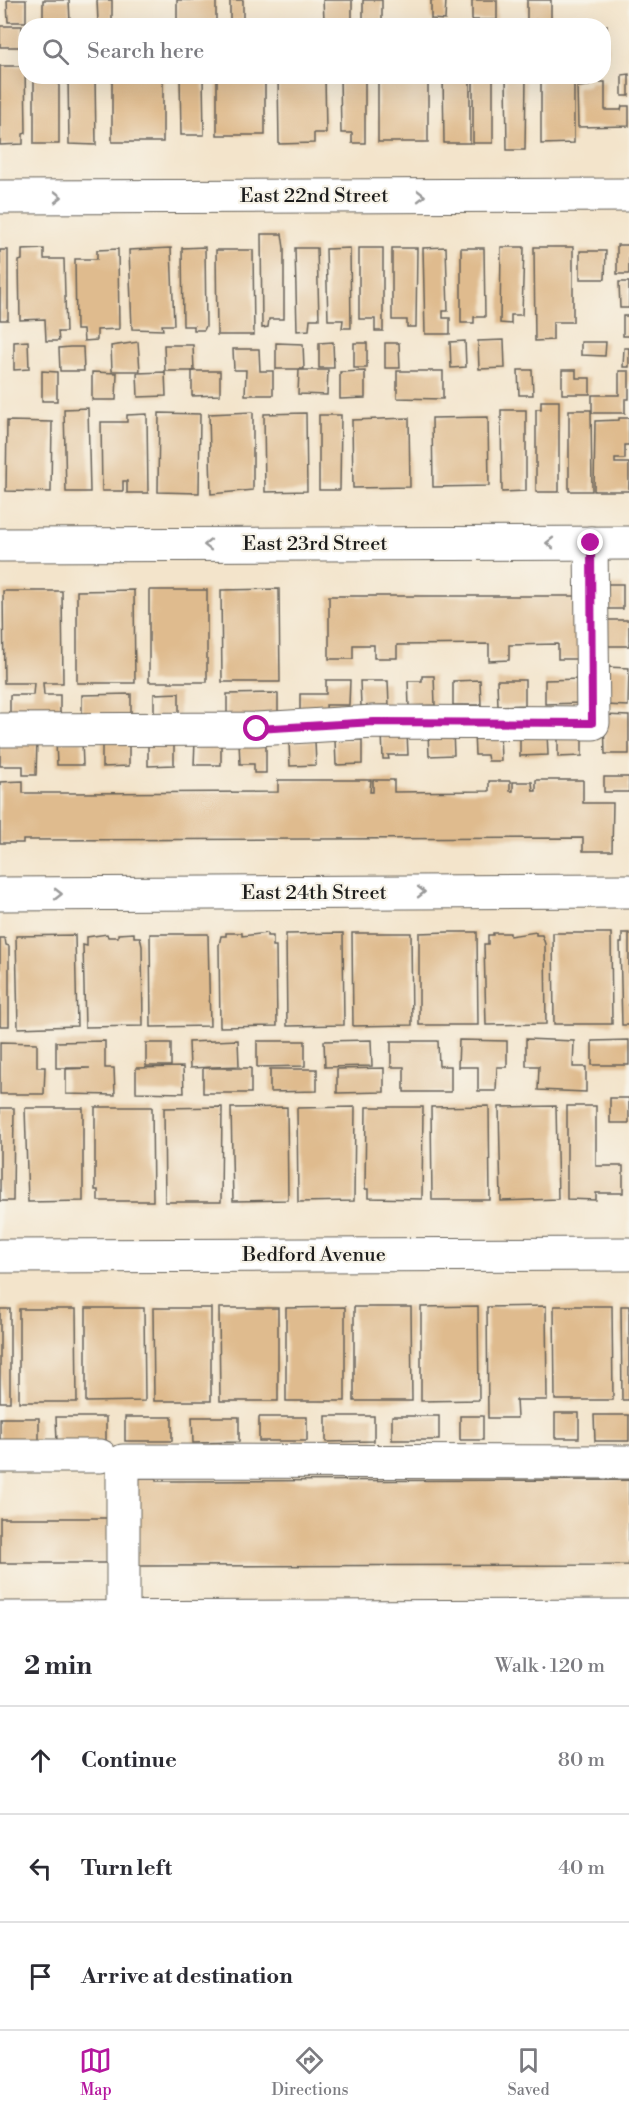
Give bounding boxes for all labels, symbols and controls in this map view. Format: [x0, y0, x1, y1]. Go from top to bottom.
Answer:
search box [18, 18, 611, 84]
icon: search [39, 35, 72, 68]
text: Search here [87, 38, 204, 65]
street label: East 22nd Street [240, 184, 388, 209]
one-way arrow [417, 190, 426, 202]
one-way arrow [54, 191, 63, 203]
route end [577, 529, 603, 555]
street label: East 23rd Street [243, 532, 387, 557]
one-way arrow [545, 537, 554, 549]
one-way arrow [203, 538, 212, 551]
route start [243, 715, 269, 741]
street label: East 24th Street [241, 881, 387, 906]
one-way arrow [417, 886, 426, 898]
one-way arrow [54, 888, 63, 900]
street label: Bedford Avenue [241, 1243, 386, 1268]
text: 2 min [24, 1650, 92, 1682]
text: Walk · 120 m [495, 1654, 605, 1679]
icon: ahead [24, 1744, 57, 1777]
text: Continue [81, 1747, 177, 1774]
text: 80 m [558, 1748, 605, 1773]
icon: left [24, 1852, 57, 1885]
text: Turn left [81, 1855, 172, 1882]
text: 40 m [558, 1856, 605, 1881]
icon: arrive [24, 1960, 57, 1993]
text: Arrive at destination [81, 1963, 293, 1990]
tab: Map [79, 2044, 112, 2100]
tab: Directions [271, 2044, 349, 2100]
tab: Saved [507, 2044, 550, 2100]

